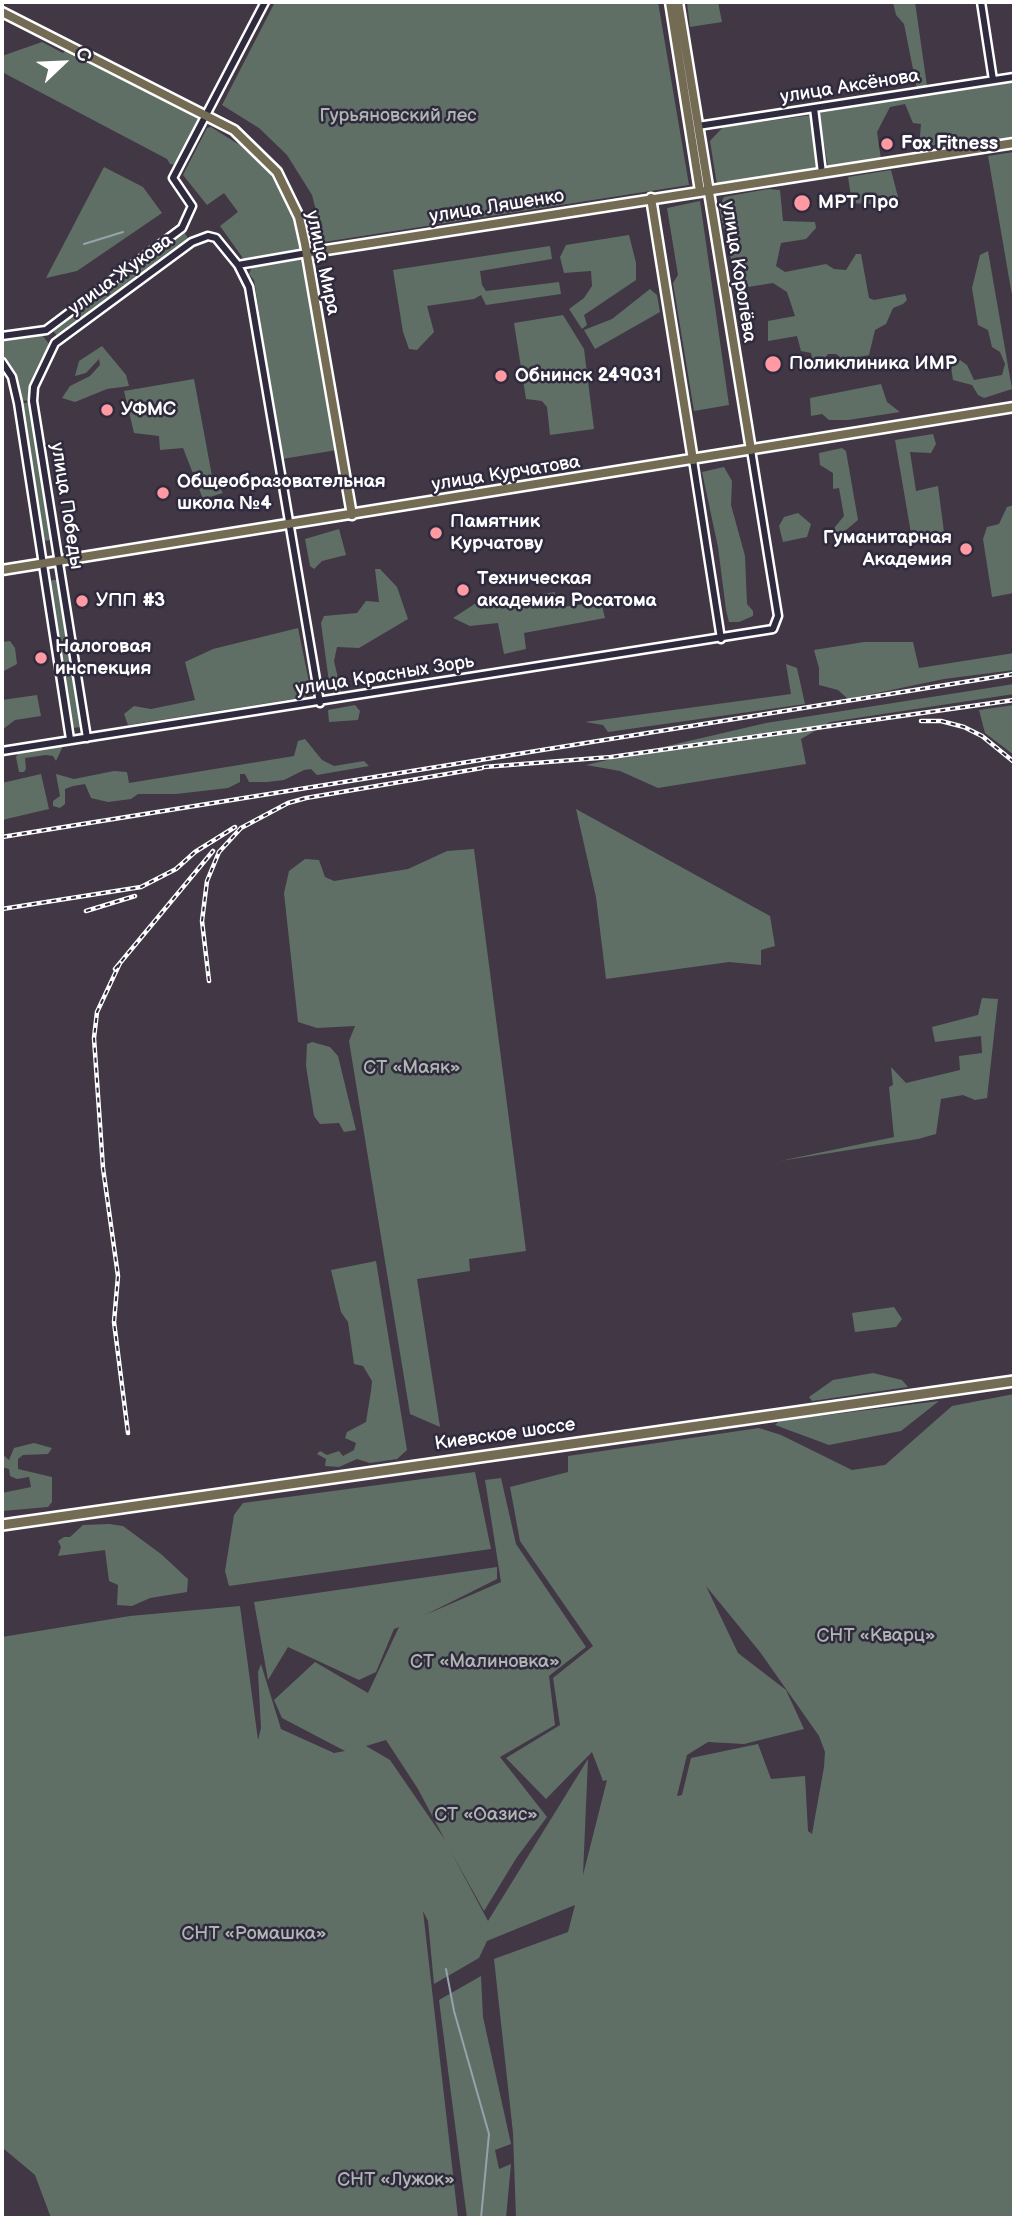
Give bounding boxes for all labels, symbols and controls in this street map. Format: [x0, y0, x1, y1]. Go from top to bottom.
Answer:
north arrow [28, 28, 98, 98]
text: С [70, 44, 96, 65]
street label: улица Аксёнова [779, 65, 921, 109]
park label: Гурьяновский лес [319, 105, 477, 127]
place label: Fox Fitness [901, 133, 998, 155]
marker: Fox Fitness [879, 136, 895, 152]
street label: улица Ляшенко [428, 185, 566, 229]
place label: МРТ Про [818, 192, 899, 214]
marker: МРТ Про [792, 193, 812, 213]
street label: улица Королёва [716, 200, 760, 344]
street label: улица Мира [300, 209, 344, 317]
street label: улица Жукова [64, 229, 178, 321]
place label: Поликлиника ИМР [789, 353, 957, 375]
marker: Поликлиника ИМР [763, 354, 783, 374]
place label: Обнинск 249031 [515, 365, 661, 387]
marker: Обнинск 249031 [493, 368, 509, 384]
place label: УФМС [121, 399, 176, 421]
marker: УФМС [99, 402, 115, 418]
street label: улица Победы [45, 441, 87, 571]
street label: улица Курчатова [430, 451, 582, 497]
place label: Общеобразовательная школа №4 [177, 471, 386, 515]
marker: Общеобразовательная школа №4 [155, 485, 171, 501]
place label: Памятник Курчатову [450, 511, 543, 555]
marker: Памятник Курчатову [428, 525, 444, 541]
place label: Гуманитарная Академия [823, 527, 952, 571]
marker: Гуманитарная Академия [958, 541, 974, 557]
place label: Техническая академия Росатома [477, 568, 657, 612]
marker: Техническая академия Росатома [455, 582, 471, 598]
place label: УПП #3 [96, 590, 165, 612]
marker: УПП #3 [74, 593, 90, 609]
place label: Налоговая инспекция [55, 636, 151, 680]
marker: Налоговая инспекция [33, 650, 49, 666]
street label: улица Красных Зорь [294, 651, 476, 701]
park label: СТ «Маяк» [363, 1057, 461, 1079]
street label: Киевское шоссе [433, 1414, 577, 1456]
park label: СНТ «Кварц» [816, 1625, 936, 1647]
park label: СТ «Малиновка» [410, 1651, 560, 1673]
park label: СТ «Оазис» [434, 1804, 538, 1826]
park label: СНТ «Ромашка» [181, 1923, 327, 1945]
park label: СНТ «Лужок» [337, 2169, 455, 2191]

